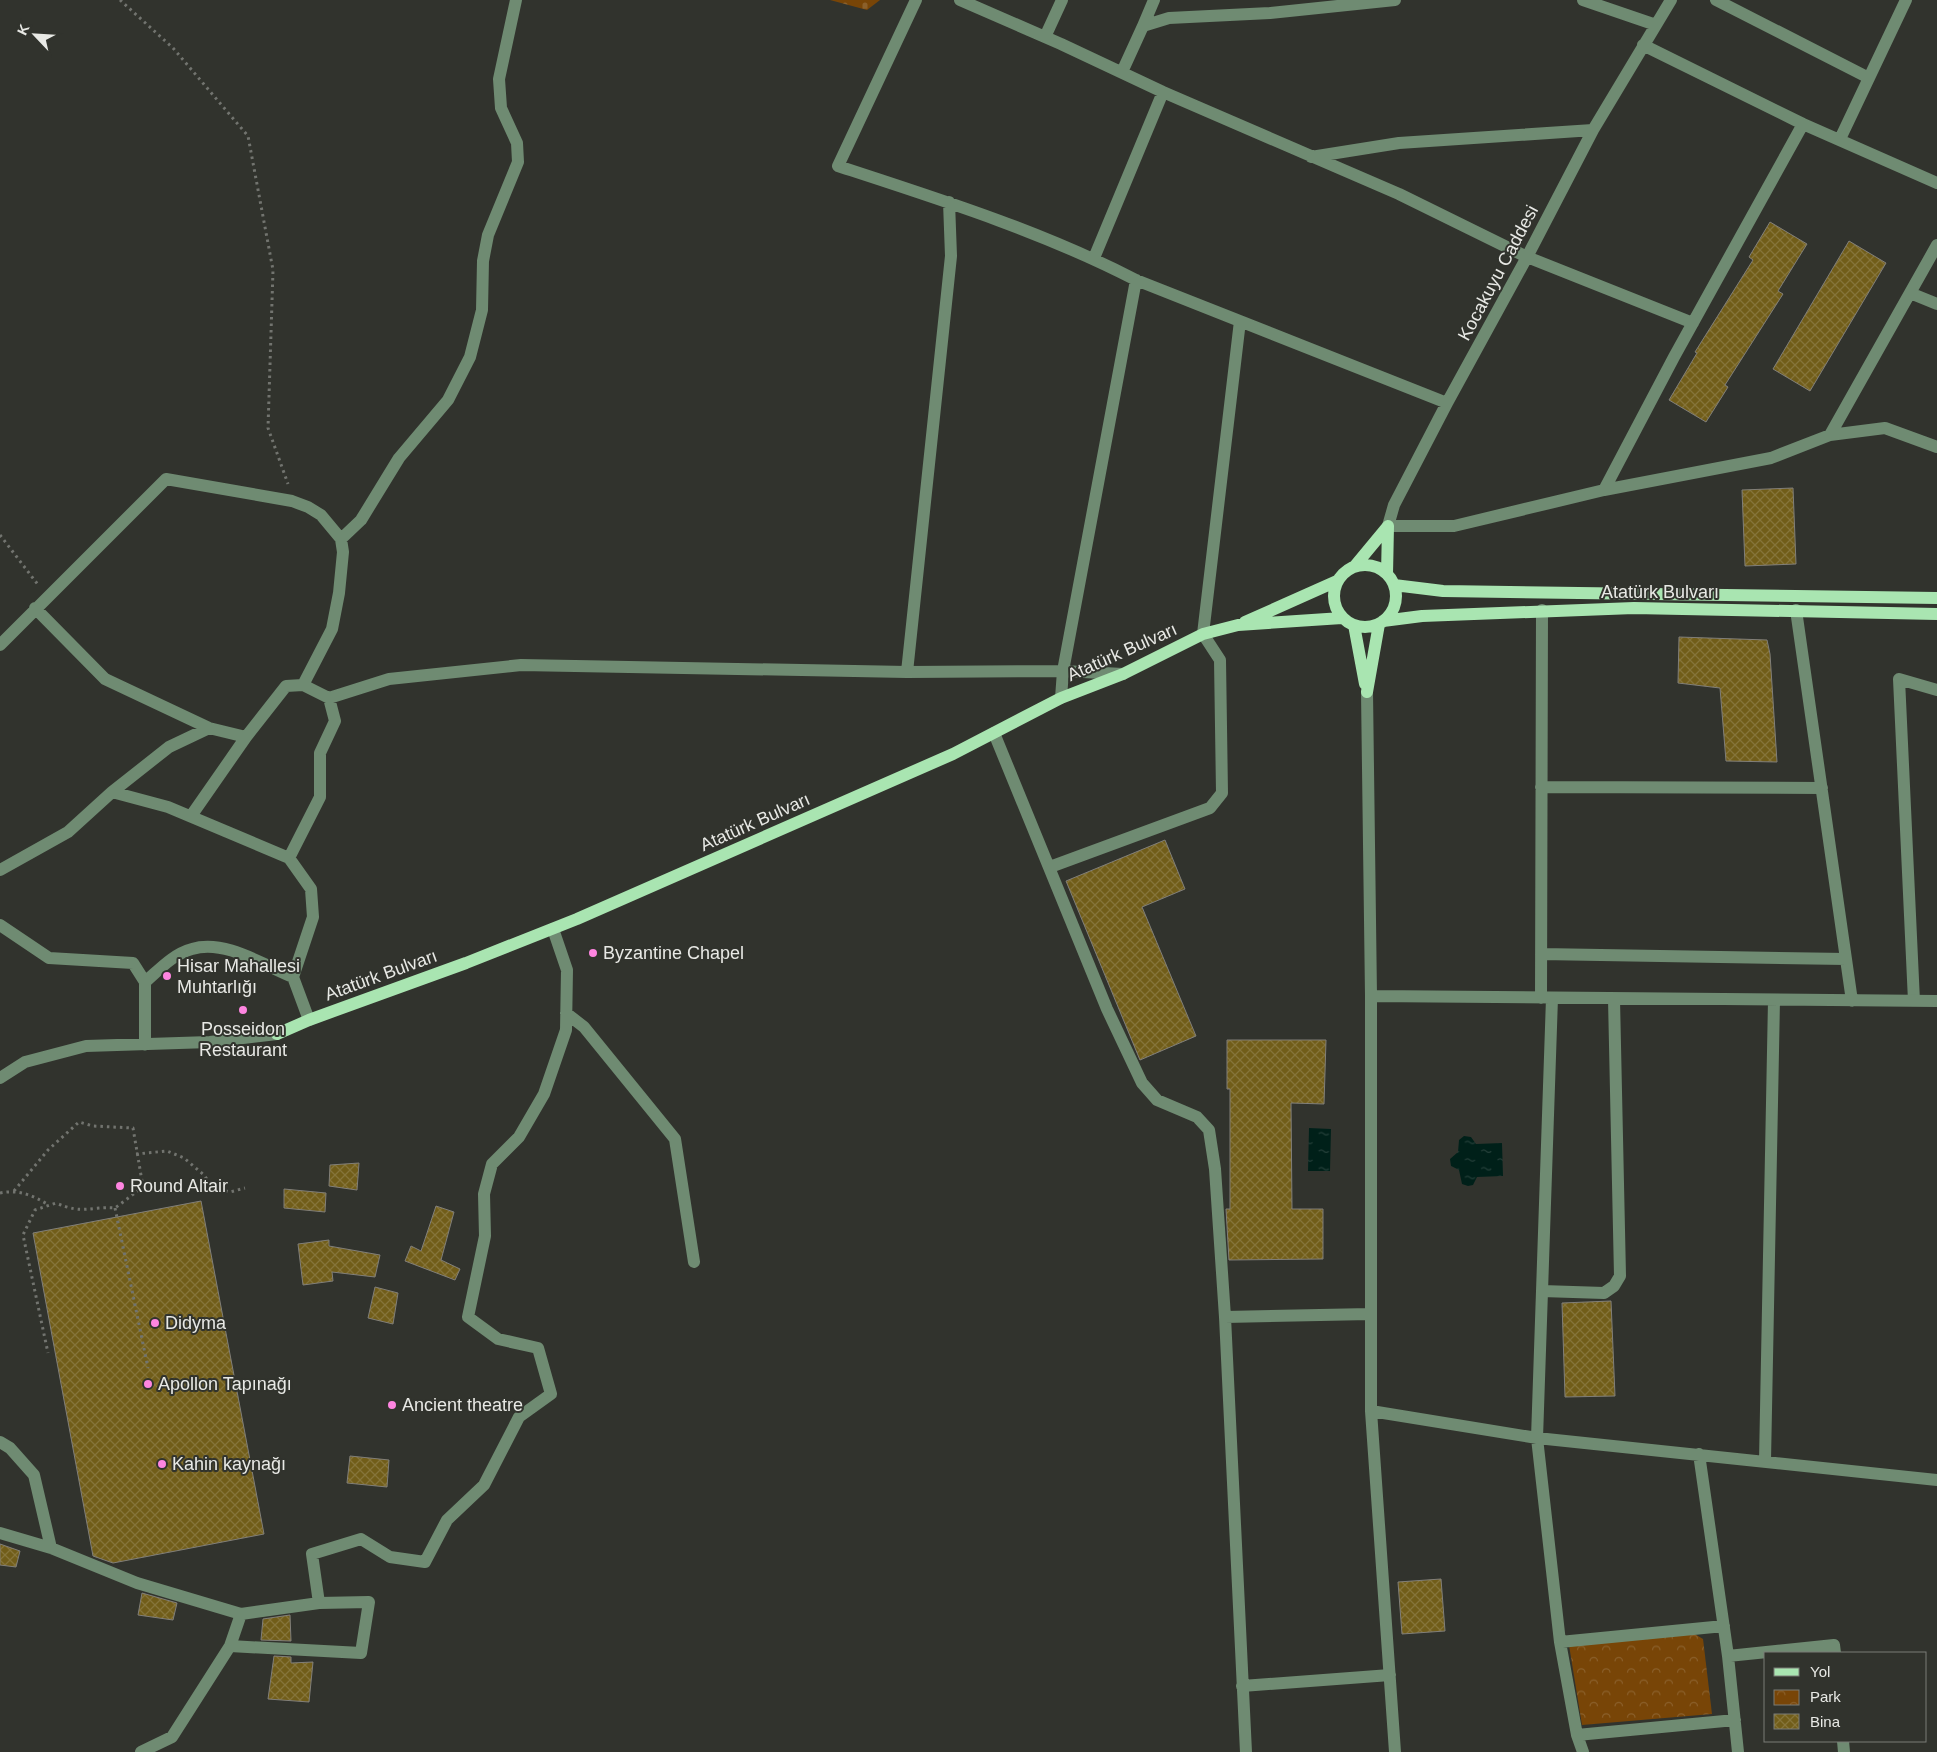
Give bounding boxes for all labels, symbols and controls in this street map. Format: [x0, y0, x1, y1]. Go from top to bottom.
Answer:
north arrow [10, 10, 60, 60]
text: K [14, 22, 33, 37]
street label: Kocakuyu Caddesi [1454, 202, 1542, 344]
street label: Atatürk Bulvarı [1601, 582, 1719, 602]
street label: Atatürk Bulvarı [1064, 619, 1180, 685]
street label: Atatürk Bulvarı [697, 789, 813, 855]
place label: Byzantine Chapel [603, 943, 744, 963]
street label: Atatürk Bulvarı [322, 945, 440, 1005]
marker: Byzantine Chapel [587, 947, 599, 959]
place label: Hisar Mahallesi Muhtarlığı [177, 956, 300, 997]
marker: Hisar Mahallesi Muhtarlığı [161, 970, 173, 982]
marker: Posseidon Restaurant [237, 1004, 249, 1016]
place label: Posseidon Restaurant [199, 1019, 287, 1060]
place label: Round Altair [130, 1176, 228, 1196]
marker: Round Altair [114, 1180, 126, 1192]
place label: Didyma [165, 1313, 227, 1333]
marker: Didyma [149, 1317, 161, 1329]
place label: Apollon Tapınağı [158, 1374, 292, 1394]
marker: Apollon Tapınağı [142, 1378, 154, 1390]
place label: Ancient theatre [402, 1395, 523, 1415]
marker: Ancient theatre [386, 1399, 398, 1411]
place label: Kahin kaynağı [172, 1454, 286, 1474]
marker: Kahin kaynağı [156, 1458, 168, 1470]
legend [1764, 1652, 1927, 1742]
text: Yol [1810, 1663, 1830, 1680]
text: Park [1810, 1688, 1841, 1705]
text: Bina [1810, 1713, 1841, 1730]

